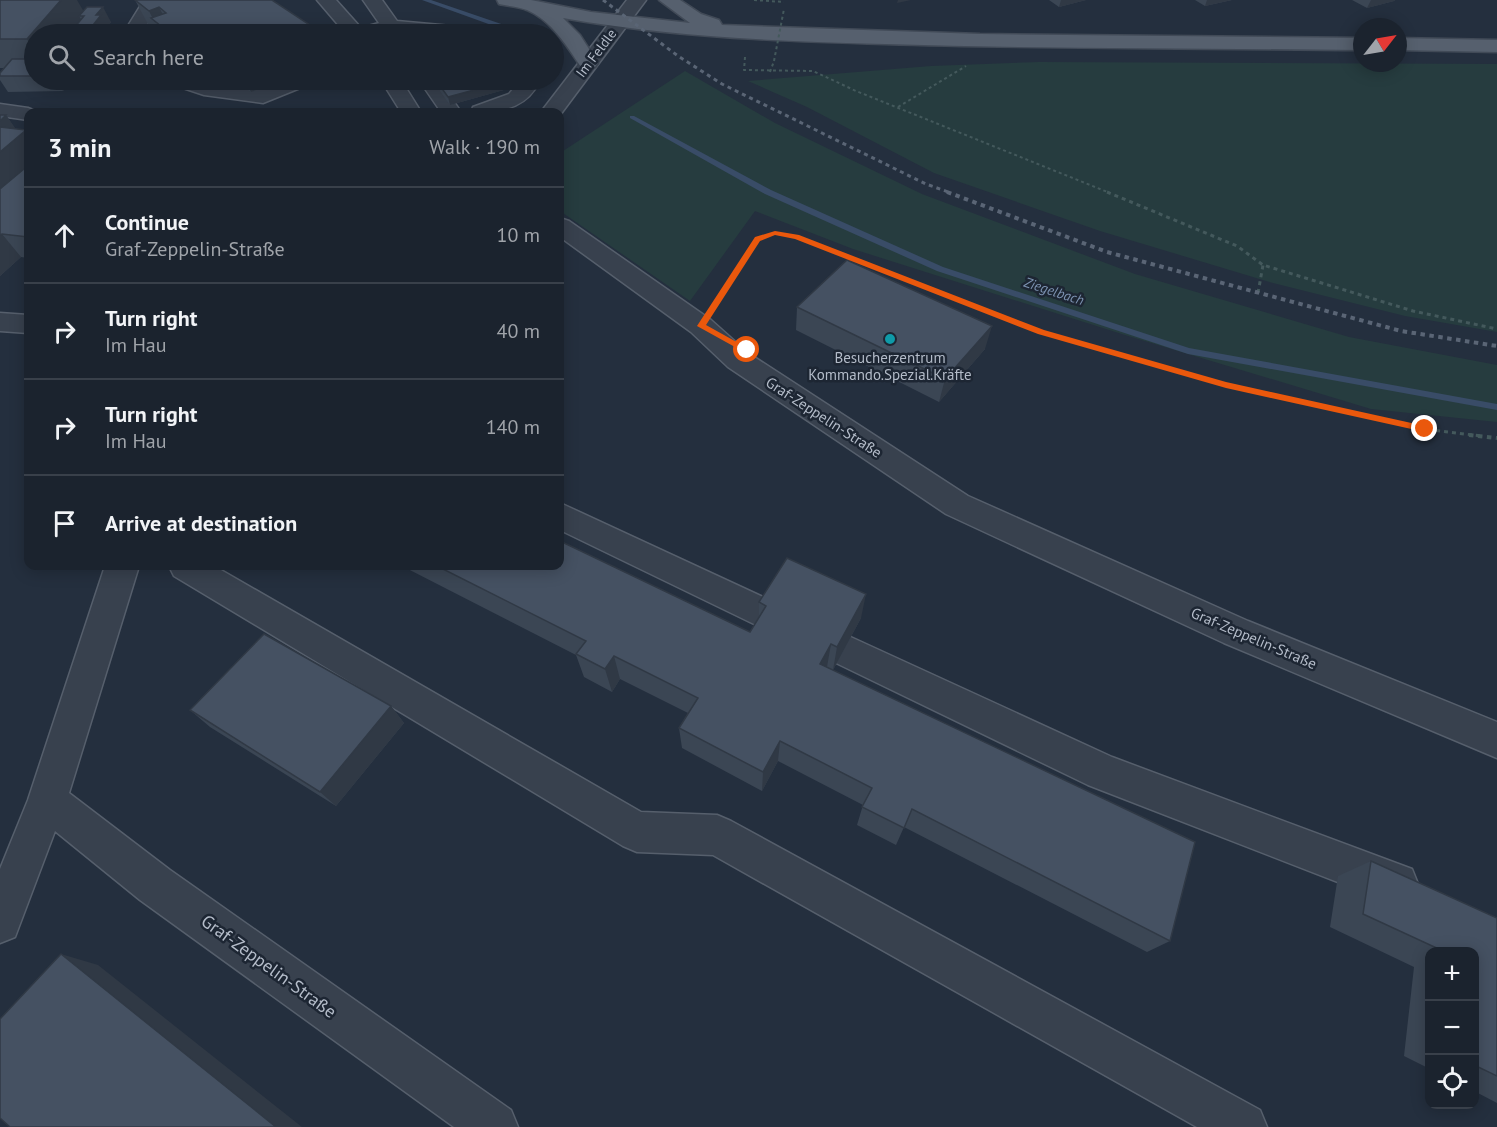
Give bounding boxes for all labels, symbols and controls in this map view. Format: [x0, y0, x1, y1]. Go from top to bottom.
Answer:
north arrow [1353, 18, 1407, 72]
search box [24, 24, 564, 90]
street label: Im Feldle [572, 25, 620, 81]
icon: search [45, 41, 78, 74]
text: Search here [93, 43, 204, 71]
text: 3 min [48, 131, 111, 164]
text: Walk · 190 m [429, 134, 540, 160]
text: Continue [105, 208, 189, 236]
icon: ahead [48, 219, 81, 252]
text: 10 m [497, 222, 540, 248]
text: Graf-Zeppelin-Straße [105, 236, 285, 262]
water label: Ziegelbach [1021, 273, 1086, 309]
text: Turn right [105, 304, 197, 332]
icon: right [48, 315, 81, 348]
text: 40 m [497, 318, 540, 344]
text: Im Hau [105, 332, 167, 358]
marker: Besucherzentrum Kommando.Spezial.Kräfte [883, 332, 897, 346]
route start [733, 336, 759, 362]
place label: Besucherzentrum Kommando.Spezial.Kräfte [808, 348, 972, 384]
street label: Graf-Zeppelin-Straße [762, 372, 886, 462]
text: Turn right [105, 400, 197, 428]
icon: right [48, 411, 81, 444]
text: 140 m [486, 414, 540, 440]
route end [1411, 415, 1437, 441]
text: Im Hau [105, 428, 167, 454]
icon: arrive [48, 507, 81, 540]
text: Arrive at destination [105, 509, 297, 537]
street label: Graf-Zeppelin-Straße [1188, 603, 1320, 673]
street label: Graf-Zeppelin-Straße [197, 909, 341, 1023]
map controls [1425, 947, 1479, 1109]
button: + [1425, 947, 1479, 1001]
button: − [1425, 1001, 1479, 1055]
button: locate [1425, 1055, 1479, 1109]

